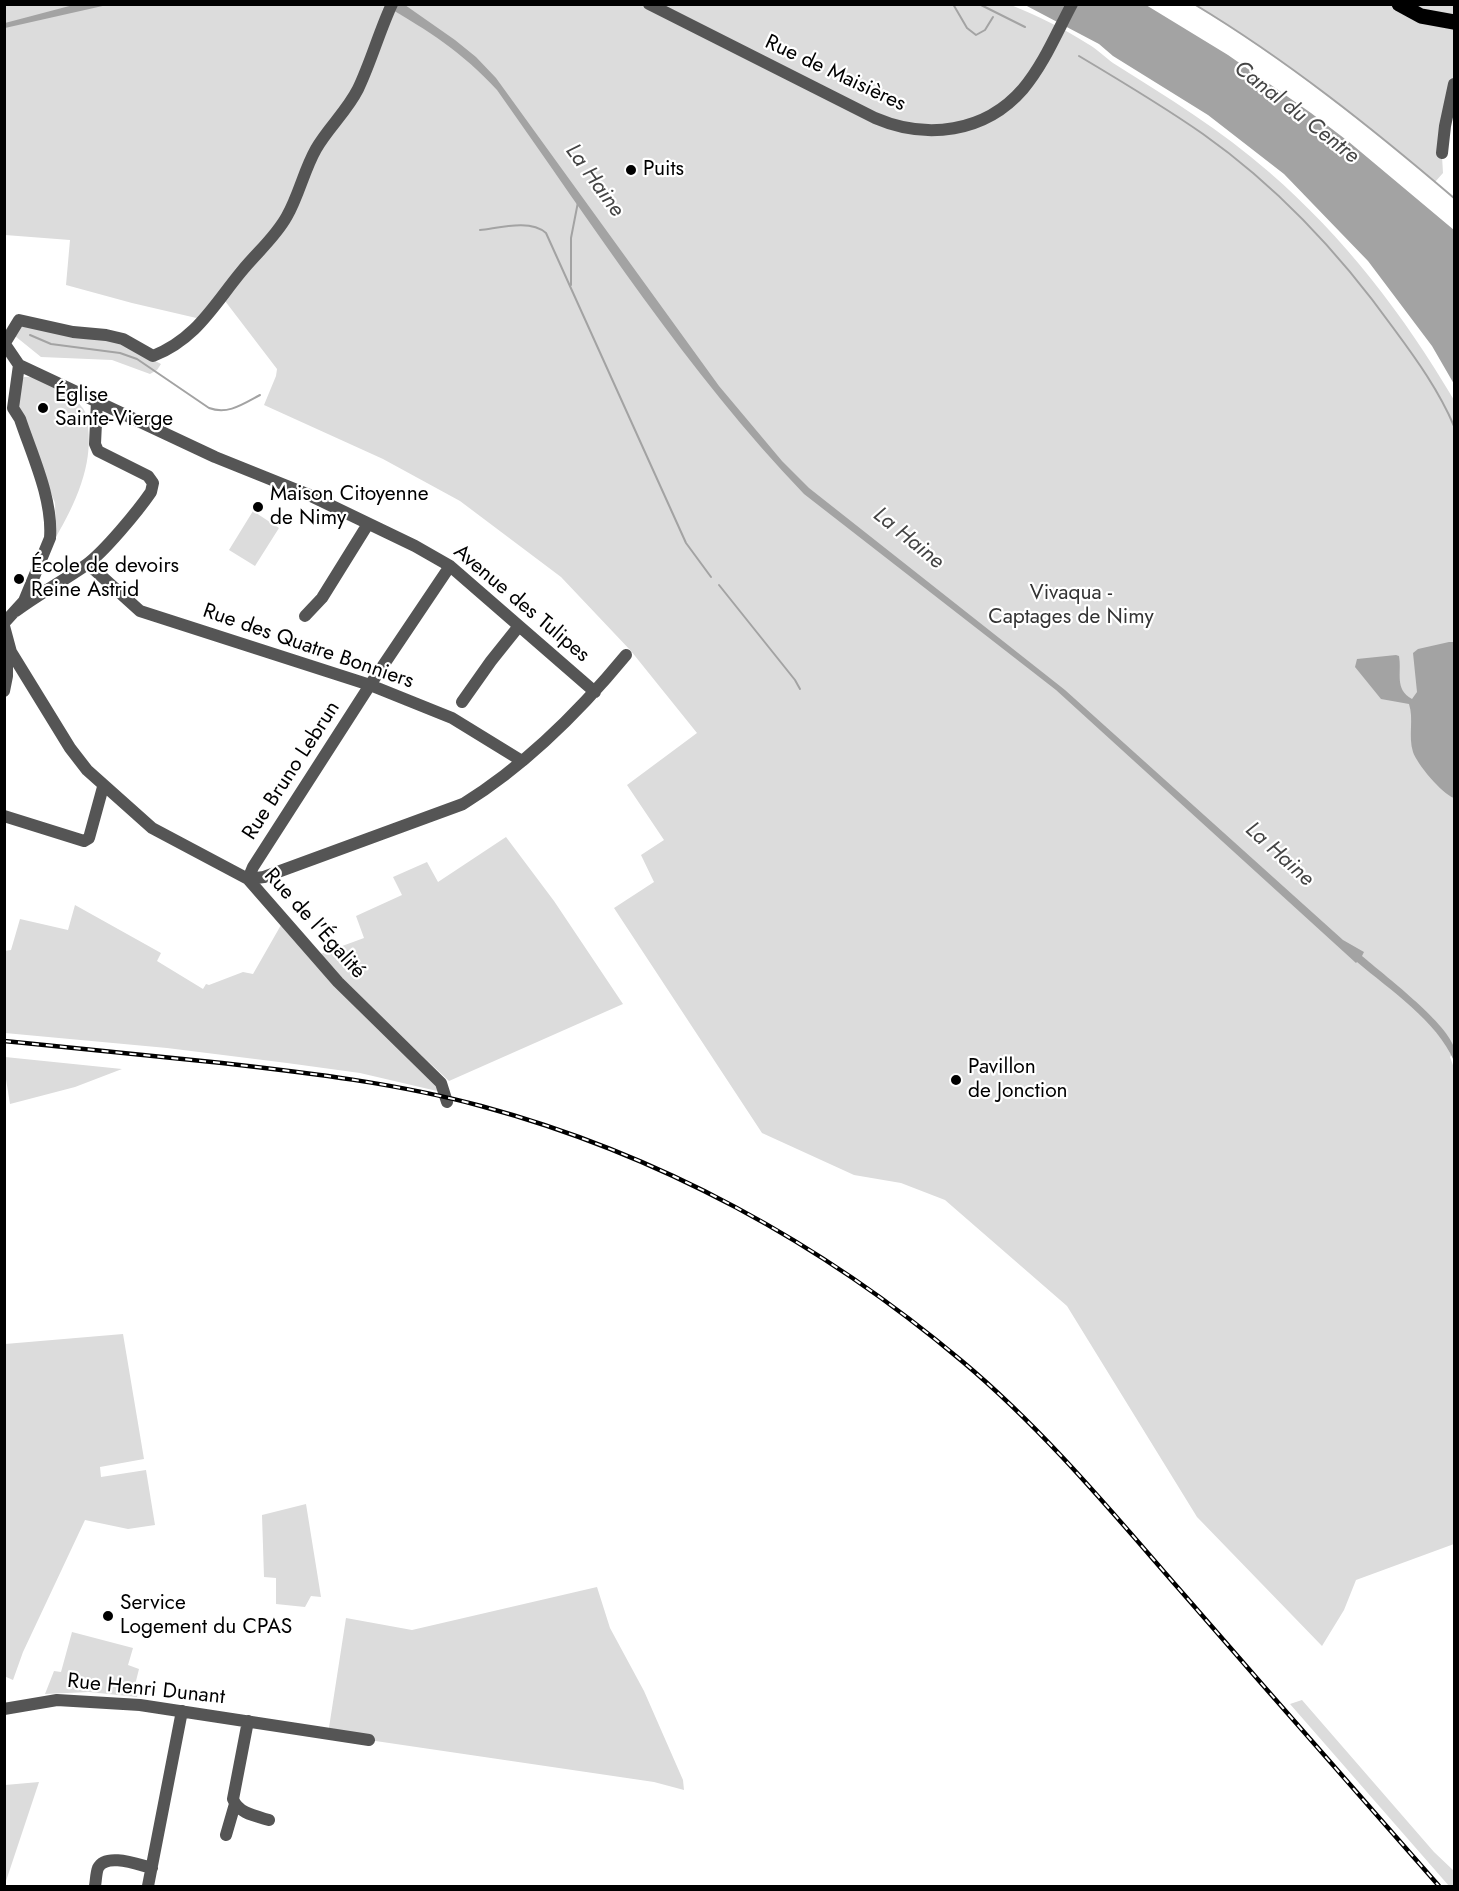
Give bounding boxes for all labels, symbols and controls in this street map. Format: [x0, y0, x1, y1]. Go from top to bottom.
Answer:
street label: Rue de Maisières [761, 30, 909, 118]
water label: Canal du Centre [1228, 56, 1364, 170]
water label: La Haine [559, 139, 629, 223]
place label: Puits [643, 157, 684, 183]
marker: Puits [624, 163, 638, 177]
place label: Église Sainte-Vierge [55, 383, 173, 433]
marker: Église Sainte-Vierge [36, 401, 50, 415]
place label: Maison Citoyenne de Nimy [270, 482, 428, 532]
marker: Maison Citoyenne de Nimy [251, 500, 265, 514]
water label: La Haine [867, 502, 949, 576]
street label: Avenue des Tulipes [448, 540, 594, 668]
place label: École de devoirs Reine Astrid [31, 554, 179, 604]
marker: École de devoirs Reine Astrid [12, 572, 26, 586]
park label: Vivaqua - Captages de Nimy [988, 581, 1154, 631]
street label: Rue des Quatre Bonniers [199, 599, 417, 695]
street label: Rue Bruno Lebrun [238, 697, 346, 845]
water label: La Haine [1239, 817, 1319, 893]
street label: Rue de l'Égalité [258, 864, 370, 984]
place label: Pavillon de Jonction [968, 1055, 1068, 1105]
marker: Pavillon de Jonction [949, 1073, 963, 1087]
place label: Service Logement du CPAS [120, 1591, 292, 1641]
marker: Service Logement du CPAS [101, 1609, 115, 1623]
street label: Rue Henri Dunant [66, 1669, 226, 1711]

